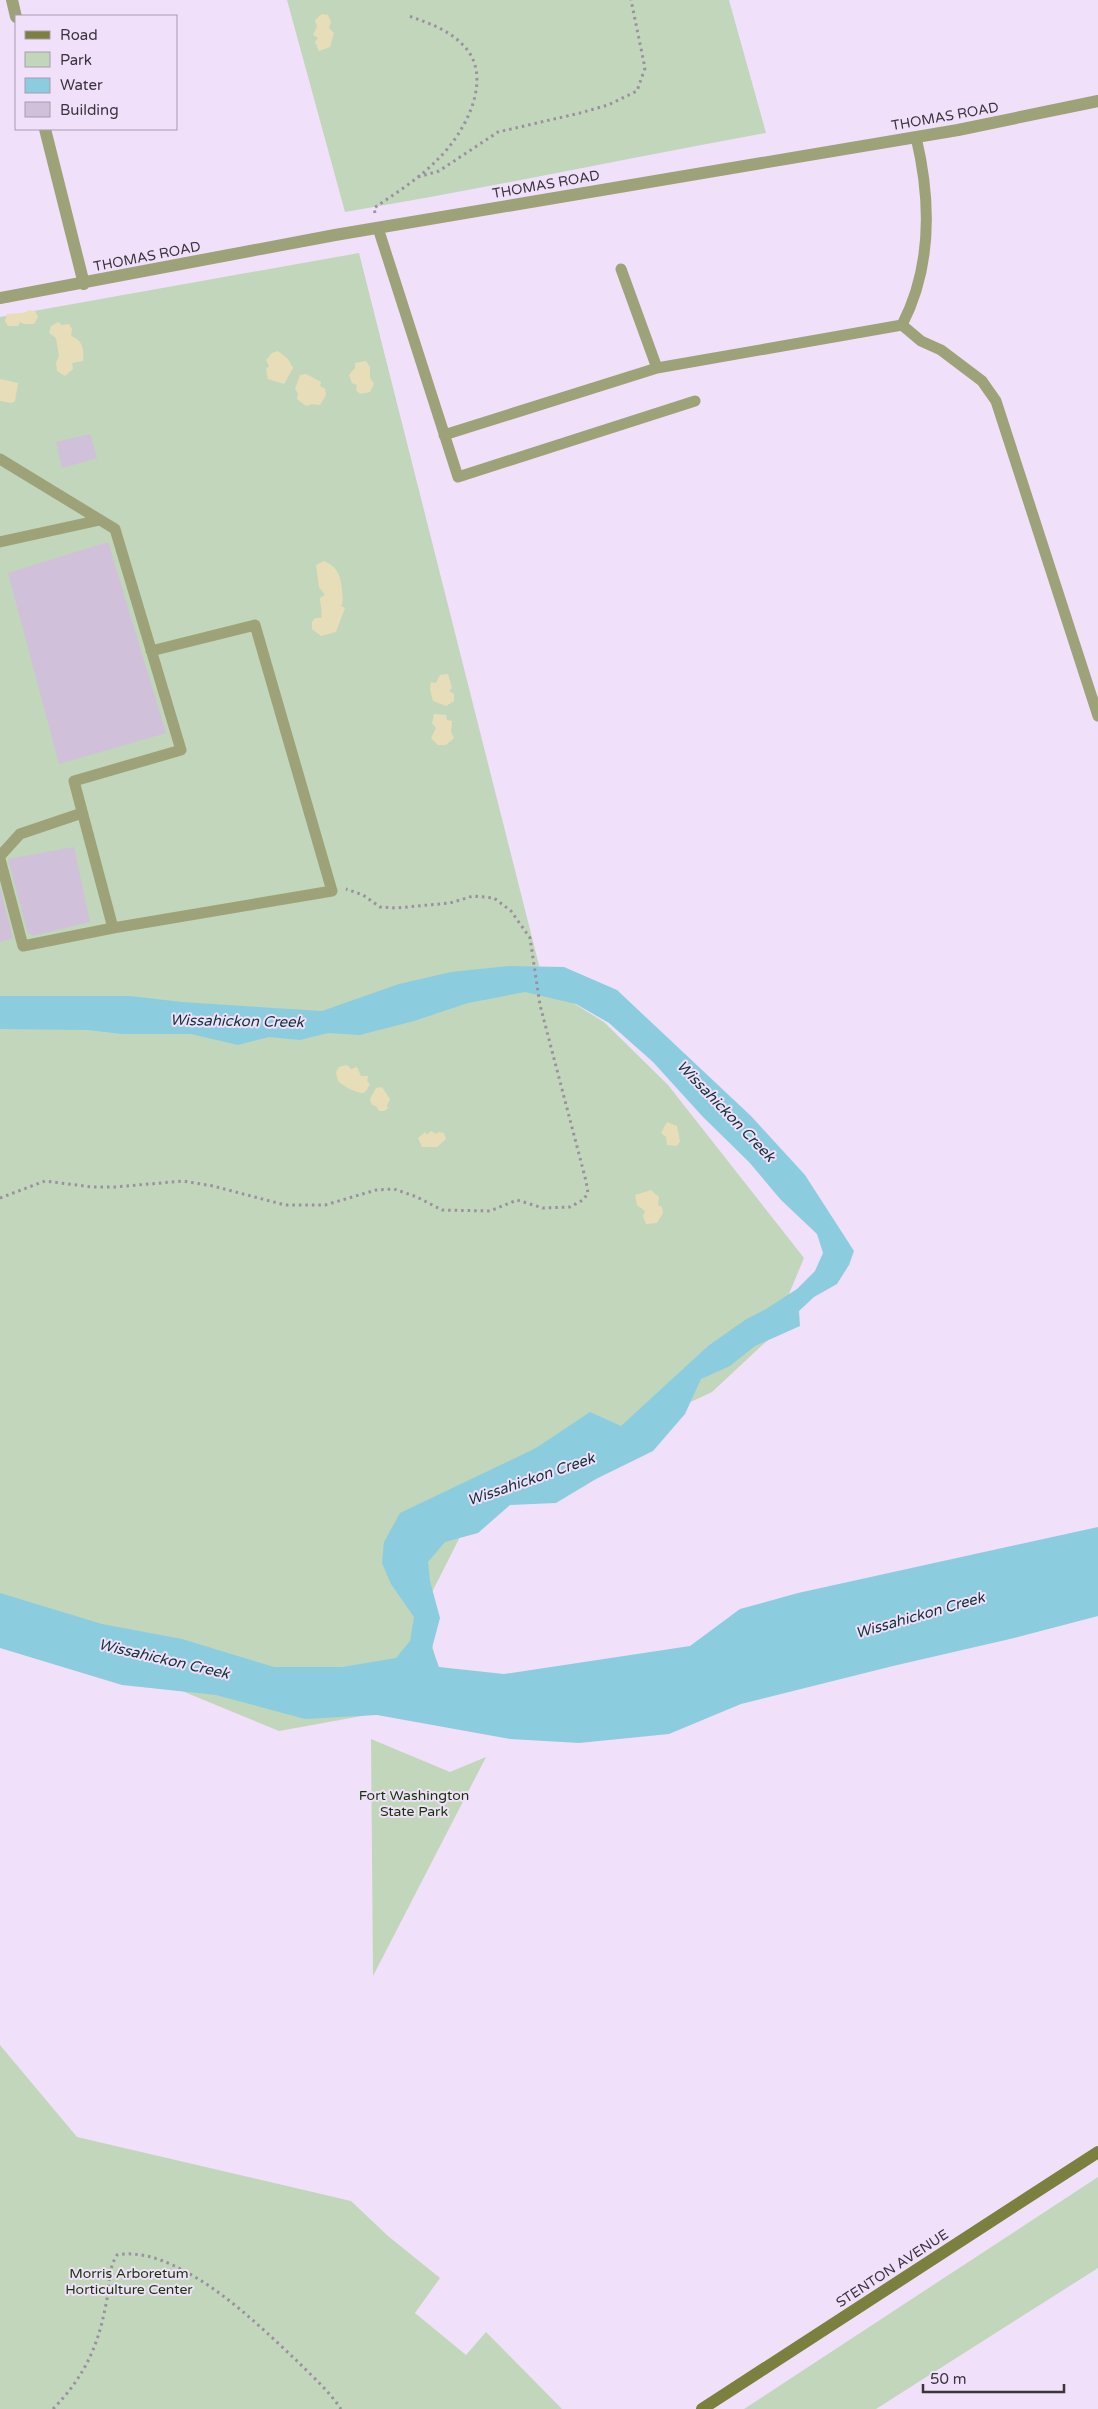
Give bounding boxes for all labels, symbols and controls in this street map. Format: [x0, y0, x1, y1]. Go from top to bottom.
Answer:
legend [15, 15, 178, 130]
text: Road [60, 26, 98, 44]
text: Park [60, 51, 92, 69]
text: Water [60, 76, 103, 94]
street label: THOMAS ROAD [890, 99, 1000, 134]
text: Building [60, 101, 119, 119]
street label: THOMAS ROAD [491, 167, 601, 202]
street label: THOMAS ROAD [92, 238, 202, 275]
water label: Wissahickon Creek [170, 1011, 306, 1031]
water label: Wissahickon Creek [673, 1057, 780, 1167]
water label: Wissahickon Creek [465, 1448, 599, 1509]
water label: Wissahickon Creek [853, 1587, 988, 1642]
water label: Wissahickon Creek [97, 1635, 233, 1683]
park label: Fort Washington State Park [359, 1787, 469, 1820]
street label: STENTON AVENUE [833, 2226, 952, 2311]
park label: Morris Arboretum Horticulture Center [65, 2265, 193, 2298]
scale bar [923, 2362, 1064, 2394]
text: 50 m [930, 2370, 967, 2388]

